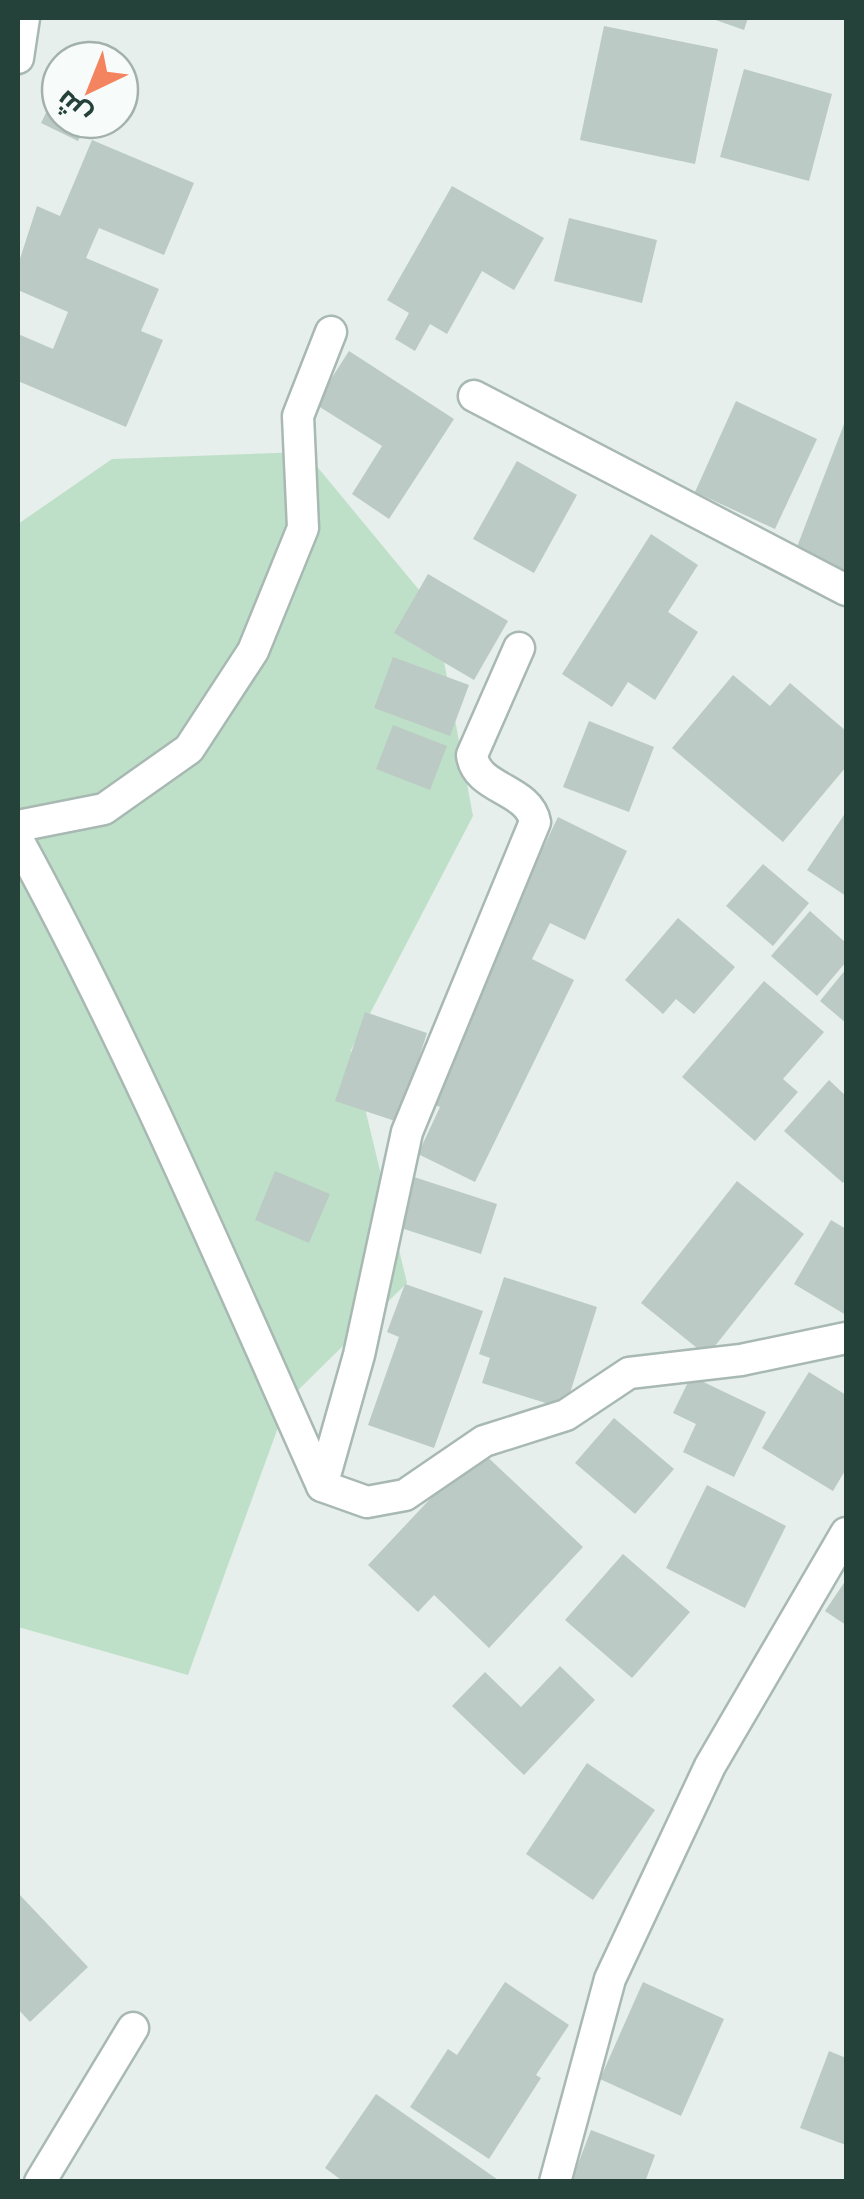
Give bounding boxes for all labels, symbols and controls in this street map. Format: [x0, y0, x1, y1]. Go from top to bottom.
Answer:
north arrow [40, 40, 140, 140]
text: ش [49, 84, 98, 132]

